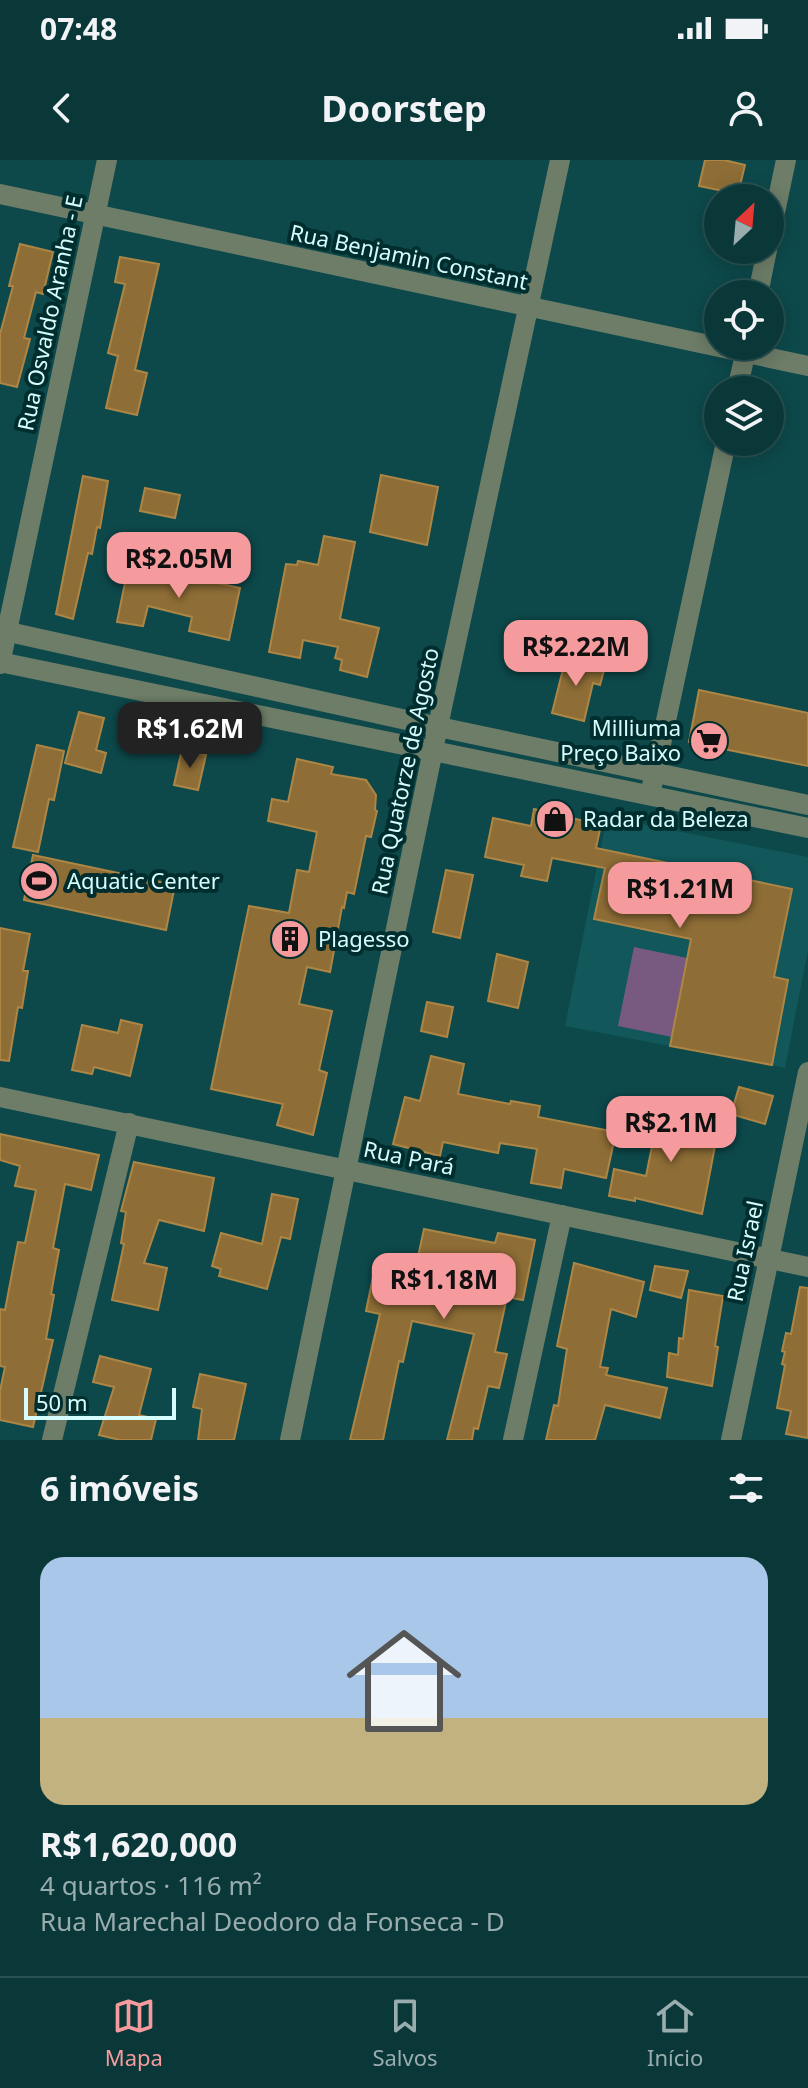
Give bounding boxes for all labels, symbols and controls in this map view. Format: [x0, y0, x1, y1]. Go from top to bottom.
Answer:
text: 07:48 [40, 8, 117, 49]
text: Doorstep [321, 84, 487, 133]
icon: back [40, 86, 84, 130]
icon: person [724, 86, 768, 130]
north arrow [704, 184, 784, 264]
map controls [704, 184, 784, 456]
street label: Rua Osvaldo Aranha - E [9, 192, 89, 433]
street label: Rua Benjamin Constant [288, 216, 531, 296]
button: locate [704, 280, 784, 360]
button: layers [704, 376, 784, 456]
pin: R$2.05M [105, 532, 253, 600]
text: R$2.05M [125, 540, 233, 576]
pin: R$2.22M [502, 620, 650, 688]
text: R$2.22M [522, 628, 630, 664]
street label: Rua Quatorze de Agosto [363, 645, 445, 897]
pin: R$1.62M [116, 702, 264, 770]
text: R$1.62M [136, 710, 244, 746]
place label: Milliuma Preço Baixo [560, 712, 681, 767]
supermarket icon: Milliuma Preço Baixo [688, 720, 730, 762]
shop icon: Radar da Beleza [534, 798, 576, 840]
place label: Radar da Beleza [583, 803, 749, 833]
sports icon: Aquatic Center [18, 860, 60, 902]
pin: R$1.21M [606, 862, 754, 930]
place label: Aquatic Center [67, 865, 220, 895]
text: R$1.21M [626, 870, 734, 906]
building icon: Plagesso [269, 918, 311, 960]
place label: Plagesso [318, 923, 410, 953]
pin: R$2.1M [606, 1096, 736, 1164]
text: R$2.1M [624, 1104, 718, 1140]
street label: Rua Pará [361, 1133, 457, 1181]
street label: Rua Israel [719, 1198, 769, 1304]
pin: R$1.18M [370, 1253, 518, 1321]
text: R$1.18M [390, 1261, 498, 1297]
scale bar [24, 1384, 176, 1420]
text: 50 m [36, 1387, 87, 1417]
text: 6 imóveis [40, 1465, 199, 1511]
icon: filters [724, 1466, 768, 1510]
icon: home [332, 1609, 476, 1753]
text: R$1,620,000 [40, 1821, 237, 1867]
text: 4 quartos · 116 m² [40, 1867, 262, 1903]
text: Rua Marechal Deodoro da Fonseca - D [40, 1903, 505, 1939]
tab: Mapa [105, 1994, 163, 2072]
tab: Salvos [372, 1994, 438, 2072]
tab: Início [647, 1994, 703, 2072]

